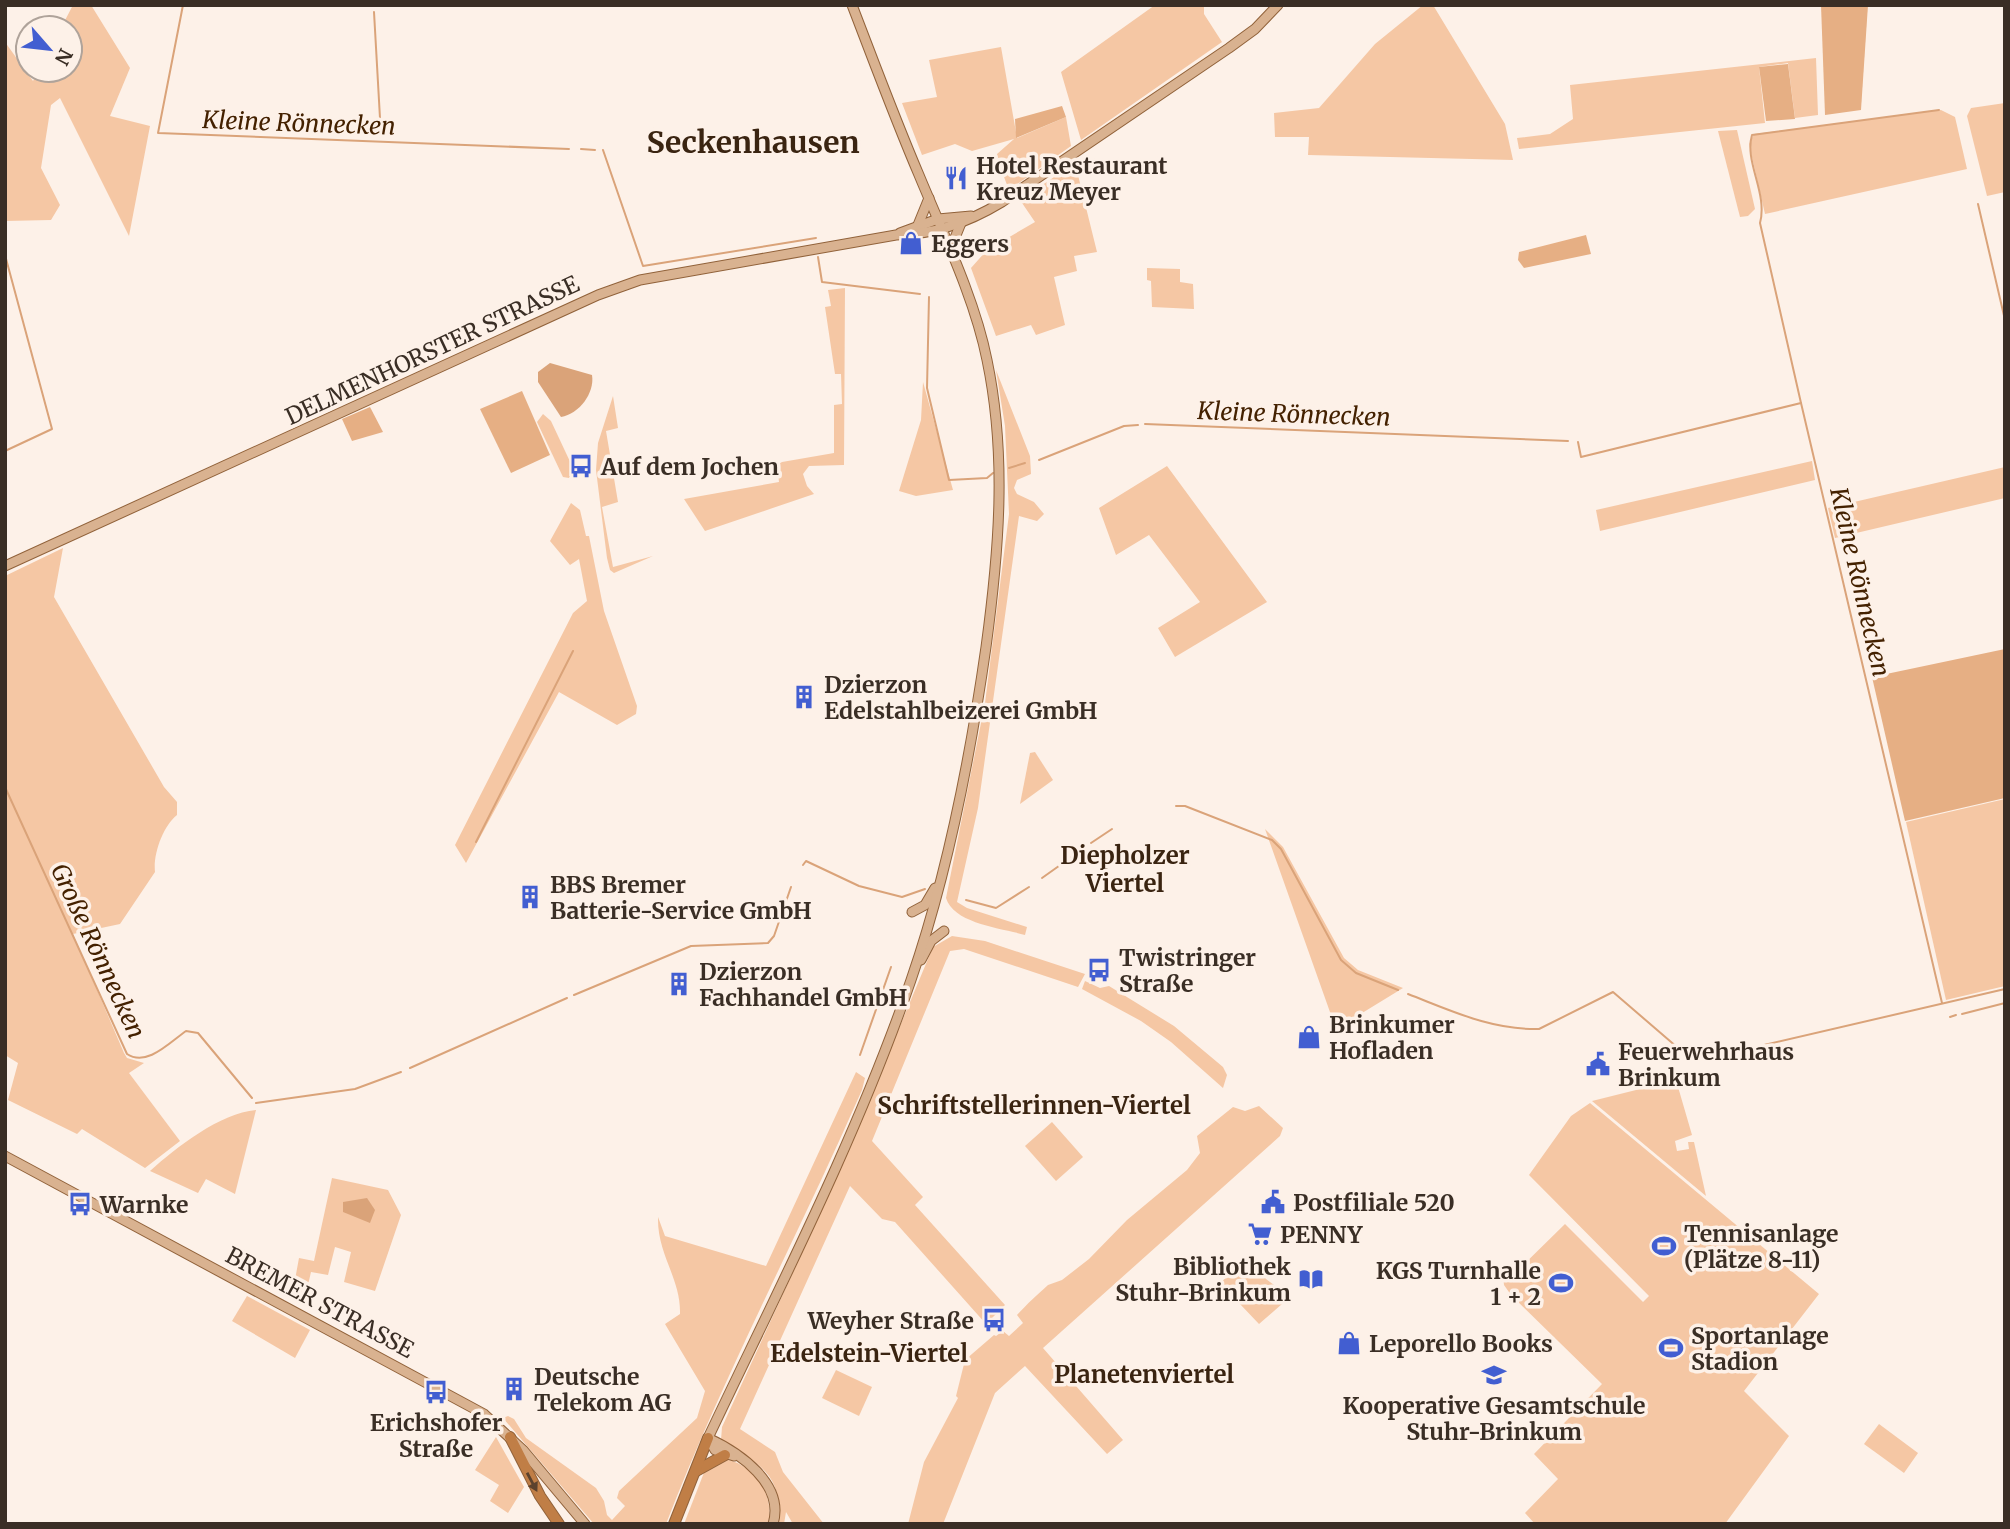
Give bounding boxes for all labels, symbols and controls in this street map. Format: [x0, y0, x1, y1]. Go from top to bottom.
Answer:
north arrow [14, 14, 84, 84]
text: N [50, 45, 78, 69]
water label: Kleine Rönnecken [201, 104, 396, 142]
district label: Seckenhausen [646, 123, 860, 161]
place label: Hotel Restaurant Kreuz Meyer [976, 151, 1167, 206]
restaurant icon: Hotel Restaurant Kreuz Meyer [942, 164, 970, 192]
shop icon: Eggers [897, 229, 925, 257]
place label: Eggers [931, 229, 1009, 258]
street label: DELMENHORSTER STRASSE [281, 269, 584, 431]
water label: Kleine Rönnecken [1196, 395, 1391, 433]
bus stop icon: Auf dem Jochen [567, 452, 595, 480]
place label: Auf dem Jochen [600, 452, 779, 481]
water label: Kleine Rönnecken [1823, 483, 1897, 680]
place label: Dzierzon Edelstahlbeizerei GmbH [824, 670, 1098, 725]
building icon: Dzierzon Edelstahlbeizerei GmbH [790, 683, 818, 711]
district label: Diepholzer Viertel [1060, 840, 1190, 899]
water label: Große Rönnecken [44, 859, 152, 1043]
place label: BBS Bremer Batterie-Service GmbH [550, 870, 812, 925]
building icon: BBS Bremer Batterie-Service GmbH [516, 883, 544, 911]
place label: Twistringer Straße [1119, 943, 1256, 998]
bus stop icon: Twistringer Straße [1085, 956, 1113, 984]
place label: Dzierzon Fachhandel GmbH [699, 957, 907, 1012]
building icon: Dzierzon Fachhandel GmbH [665, 970, 693, 998]
place label: Brinkumer Hofladen [1329, 1010, 1455, 1065]
shop icon: Brinkumer Hofladen [1295, 1023, 1323, 1051]
place label: Feuerwehrhaus Brinkum [1618, 1037, 1794, 1092]
public building icon: Feuerwehrhaus Brinkum [1584, 1050, 1612, 1078]
district label: Schriftstellerinnen-Viertel [877, 1090, 1191, 1121]
public building icon: Postfiliale 520 [1259, 1188, 1287, 1216]
place label: Postfiliale 520 [1293, 1188, 1455, 1217]
bus stop icon: Warnke [66, 1190, 94, 1218]
place label: Warnke [99, 1190, 189, 1219]
place label: Tennisanlage (Plätze 8-11) [1684, 1219, 1839, 1274]
supermarket icon: PENNY [1246, 1220, 1274, 1248]
place label: PENNY [1280, 1220, 1363, 1249]
sports icon: Tennisanlage (Plätze 8-11) [1650, 1232, 1678, 1260]
street label: BREMER STRASSE [221, 1240, 419, 1364]
place label: Bibliothek Stuhr-Brinkum [1115, 1252, 1291, 1307]
place label: KGS Turnhalle 1 + 2 [1376, 1256, 1541, 1311]
library icon: Bibliothek Stuhr-Brinkum [1297, 1265, 1325, 1293]
sports icon: KGS Turnhalle 1 + 2 [1547, 1269, 1575, 1297]
place label: Weyher Straße [807, 1306, 974, 1335]
bus stop icon: Weyher Straße [980, 1306, 1008, 1334]
place label: Sportanlage Stadion [1691, 1321, 1829, 1376]
shop icon: Leporello Books [1335, 1329, 1363, 1357]
place label: Leporello Books [1369, 1329, 1553, 1358]
sports icon: Sportanlage Stadion [1657, 1334, 1685, 1362]
district label: Edelstein-Viertel [770, 1338, 968, 1369]
district label: Planetenviertel [1054, 1359, 1234, 1390]
school or university icon: Kooperative Gesamtschule Stuhr-Brinkum [1480, 1361, 1508, 1389]
place label: Deutsche Telekom AG [534, 1362, 672, 1417]
building icon: Deutsche Telekom AG [500, 1375, 528, 1403]
bus stop icon: Erichshofer Straße [422, 1378, 450, 1406]
place label: Kooperative Gesamtschule Stuhr-Brinkum [1343, 1391, 1645, 1446]
place label: Erichshofer Straße [370, 1408, 503, 1463]
one-way arrow [527, 1472, 538, 1492]

